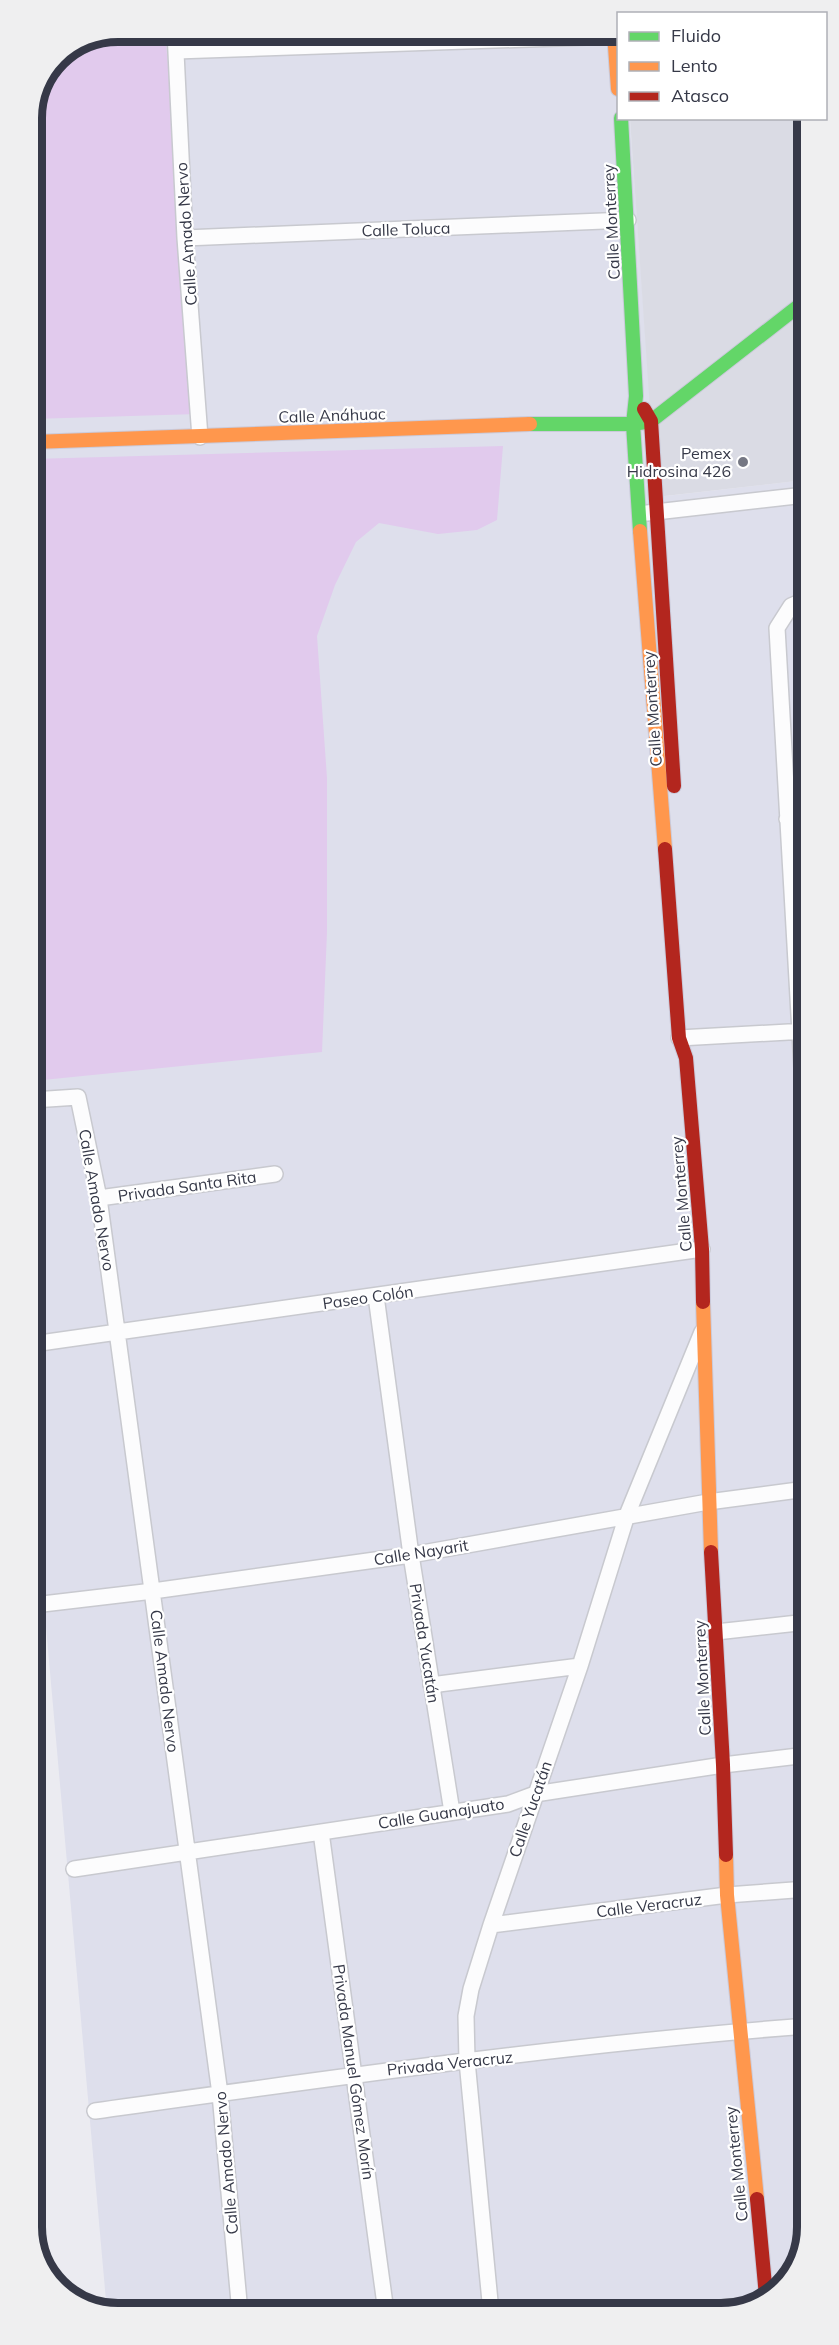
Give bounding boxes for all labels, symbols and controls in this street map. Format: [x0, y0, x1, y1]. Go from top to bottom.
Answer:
legend [617, 12, 827, 120]
text: Fluido [671, 24, 721, 47]
text: Lento [671, 54, 718, 77]
text: Atasco [671, 84, 729, 107]
street label: Calle Amado Nervo [171, 162, 201, 306]
street label: Calle Monterrey [598, 163, 624, 280]
street label: Calle Toluca [361, 217, 451, 241]
street label: Calle Anáhuac [278, 403, 386, 427]
place label: Pemex Hidrosina 426 [627, 443, 731, 481]
marker: Pemex Hidrosina 426 [736, 455, 750, 469]
street label: Calle Monterrey [638, 650, 666, 767]
street label: Calle Amado Nervo [75, 1128, 119, 1272]
street label: Calle Monterrey [666, 1135, 696, 1253]
street label: Privada Santa Rita [116, 1166, 258, 1206]
street label: Paseo Colón [321, 1281, 415, 1313]
street label: Calle Nayarit [372, 1535, 470, 1569]
street label: Privada Yucatán [406, 1582, 444, 1704]
street label: Calle Amado Nervo [146, 1609, 184, 1753]
street label: Calle Monterrey [689, 1619, 715, 1736]
street label: Calle Yucatán [504, 1758, 556, 1860]
street label: Calle Guanajuato [376, 1793, 506, 1833]
street label: Calle Veracruz [595, 1889, 703, 1921]
street label: Privada Manuel Gómez Morín [329, 1963, 379, 2181]
street label: Privada Veracruz [386, 2046, 514, 2080]
street label: Calle Amado Nervo [210, 2091, 242, 2235]
street label: Calle Monterrey [720, 2105, 752, 2223]

